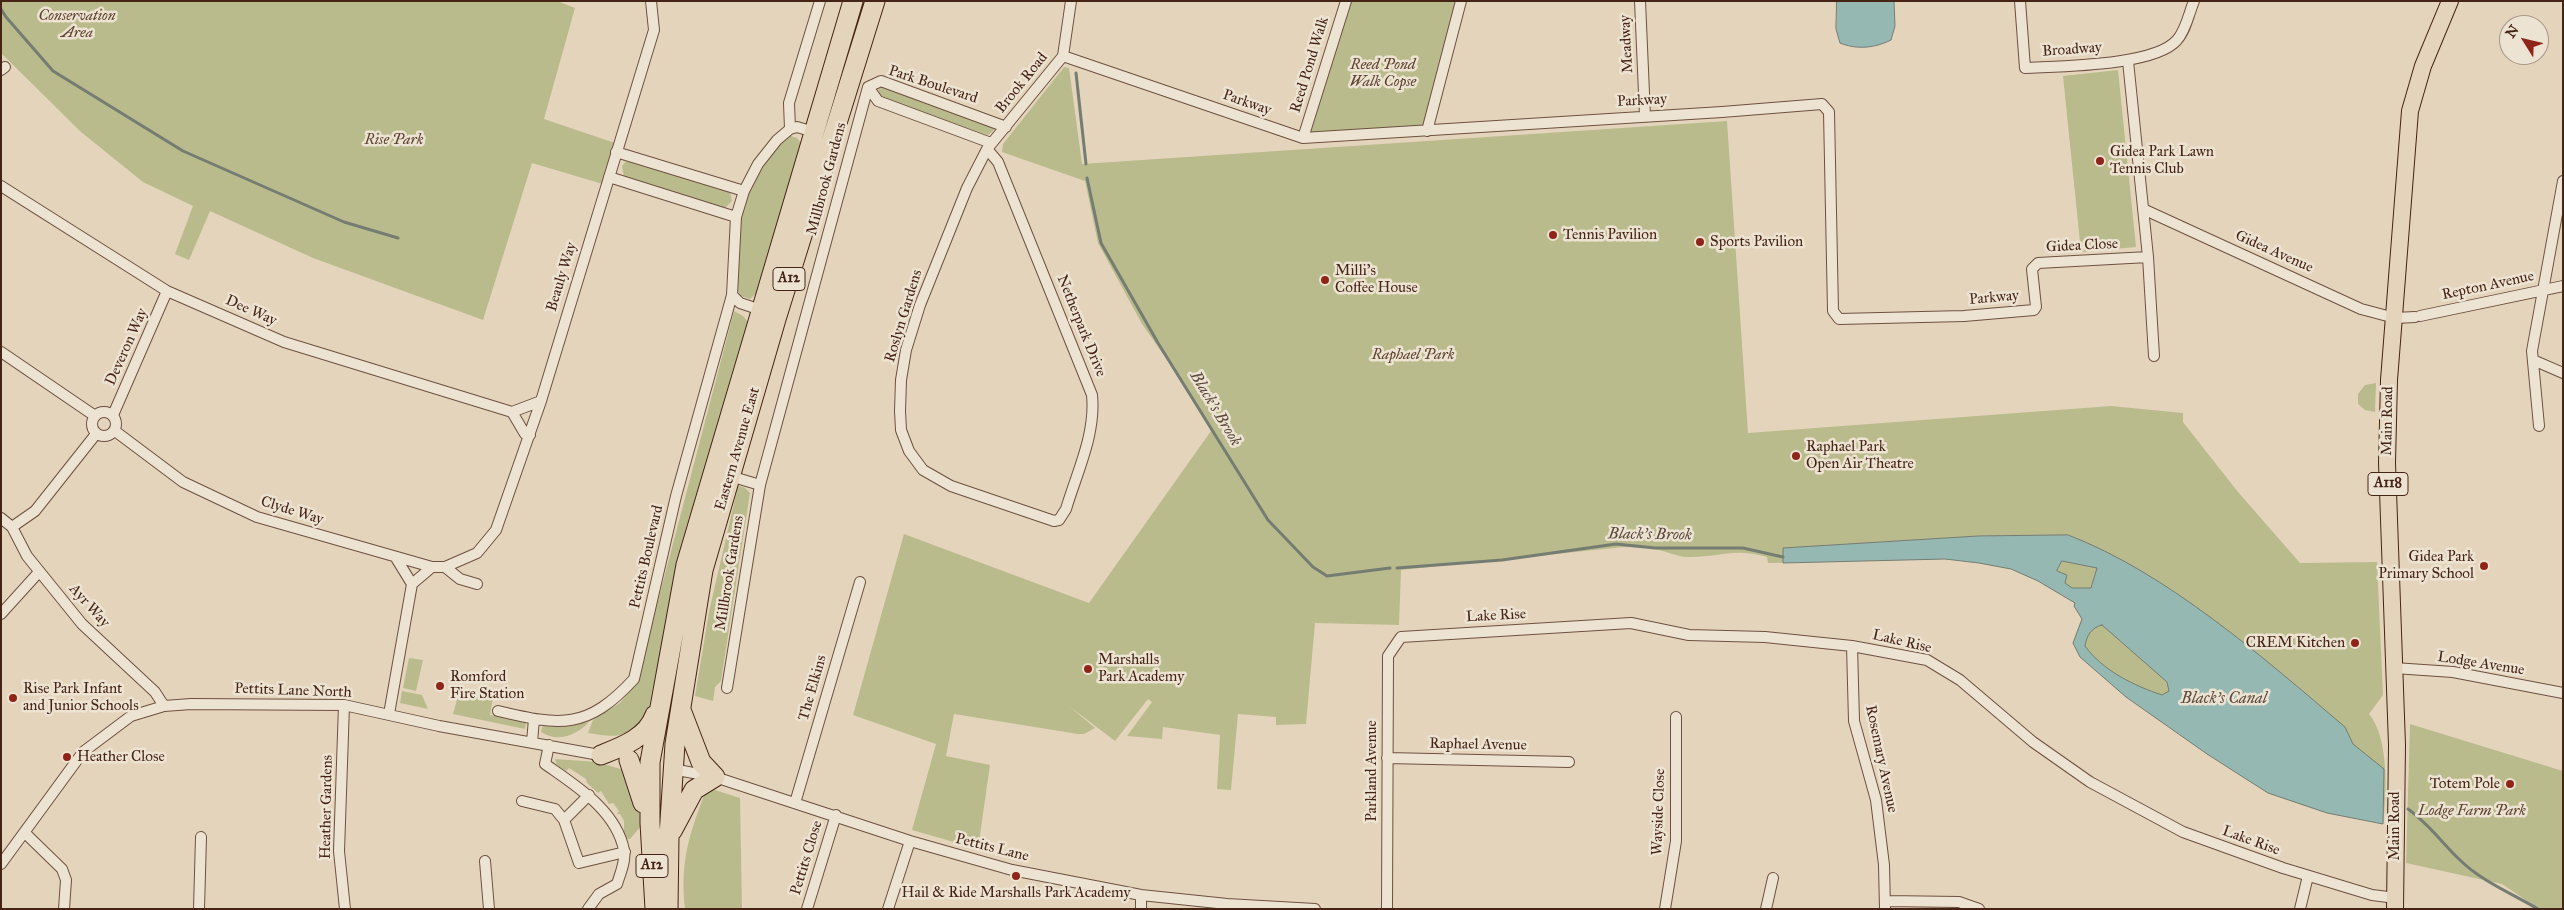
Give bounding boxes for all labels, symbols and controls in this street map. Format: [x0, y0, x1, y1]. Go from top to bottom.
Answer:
park label: Conservation Area [38, 7, 116, 42]
street label: Meadway [1616, 14, 1638, 74]
street label: Reed Pond Walk [1287, 15, 1333, 115]
north arrow [2499, 15, 2549, 65]
text: N [2502, 22, 2523, 41]
street label: Broadway [2042, 39, 2102, 61]
street label: Brook Road [992, 49, 1052, 117]
park label: Reed Pond Walk Copse [1350, 56, 1416, 91]
street label: Park Boulevard [886, 62, 980, 108]
street label: Parkway [1220, 86, 1274, 120]
street label: Parkway [1617, 91, 1667, 111]
street label: Millbrook Gardens [803, 121, 851, 237]
park label: Rise Park [365, 131, 423, 149]
place label: Gidea Park Lawn Tennis Club [2110, 143, 2214, 178]
marker: Gidea Park Lawn Tennis Club [2094, 155, 2106, 167]
place label: Tennis Pavilion [1563, 226, 1657, 244]
street label: Gidea Avenue [2232, 227, 2316, 277]
marker: Tennis Pavilion [1547, 229, 1559, 241]
place label: Sports Pavilion [1710, 233, 1803, 251]
street label: Gidea Close [2046, 235, 2118, 257]
marker: Sports Pavilion [1694, 236, 1706, 248]
street label: Beauly Way [543, 240, 581, 314]
place label: Milli's Coffee House [1335, 262, 1418, 297]
street label: Roslyn Gardens [881, 267, 927, 365]
street label: Repton Avenue [2440, 267, 2536, 305]
road number: A12 [773, 268, 805, 290]
street label: Netherpark Drive [1052, 272, 1110, 380]
marker: Milli's Coffee House [1319, 274, 1331, 286]
street label: Parkway [1968, 287, 2020, 309]
street label: Dee Way [223, 292, 279, 330]
street label: Deveron Way [102, 306, 152, 388]
park label: Raphael Park [1372, 346, 1454, 364]
water label: Black's Brook [1185, 368, 1245, 450]
street label: Eastern Avenue East [712, 385, 764, 513]
street label: Main Road [2378, 386, 2398, 456]
place label: Raphael Park Open Air Theatre [1806, 438, 1914, 473]
marker: Raphael Park Open Air Theatre [1790, 450, 1802, 462]
road number: A118 [2368, 472, 2408, 496]
street label: Clyde Way [258, 493, 326, 529]
street label: Pettits Boulevard [626, 504, 668, 610]
street label: Millbrook Gardens [712, 514, 748, 632]
water label: Black's Brook [1608, 525, 1692, 545]
place label: Gidea Park Primary School [2378, 548, 2474, 583]
marker: Gidea Park Primary School [2478, 560, 2490, 572]
street label: Ayr Way [65, 581, 113, 631]
street label: Lake Rise [1466, 605, 1526, 627]
street label: Lake Rise [1871, 626, 1933, 658]
place label: CREM Kitchen [2246, 634, 2345, 652]
marker: CREM Kitchen [2349, 637, 2361, 649]
street label: Lodge Avenue [2436, 648, 2526, 680]
place label: Marshalls Park Academy [1098, 651, 1184, 686]
street label: The Elkins [795, 653, 831, 723]
marker: Marshalls Park Academy [1082, 663, 1094, 675]
place label: Romford Fire Station [450, 668, 524, 703]
place label: Rise Park Infant and Junior Schools [23, 680, 139, 715]
street label: Pettits Lane North [234, 680, 352, 702]
marker: Romford Fire Station [434, 680, 446, 692]
water label: Black's Canal [2181, 689, 2267, 709]
marker: Rise Park Infant and Junior Schools [7, 692, 19, 704]
street label: Rosemary Avenue [1861, 703, 1901, 815]
street label: Parkland Avenue [1363, 720, 1381, 822]
street label: Raphael Avenue [1429, 735, 1527, 755]
place label: Heather Close [77, 748, 165, 766]
marker: Heather Close [61, 751, 73, 763]
street label: Heather Gardens [317, 755, 337, 859]
street label: Wayside Close [1648, 768, 1670, 856]
place label: Totem Pole [2430, 775, 2500, 793]
marker: Totem Pole [2504, 778, 2516, 790]
street label: Main Road [2386, 791, 2404, 861]
park label: Lodge Farm Park [2418, 802, 2526, 820]
street label: Pettits Close [787, 819, 827, 897]
street label: Lake Rise [2220, 822, 2282, 860]
street label: Pettits Lane [953, 830, 1031, 866]
road number: A12 [636, 854, 668, 878]
marker: Hail & Ride Marshalls Park Academy [1010, 870, 1022, 882]
place label: Hail & Ride Marshalls Park Academy [902, 884, 1130, 902]

